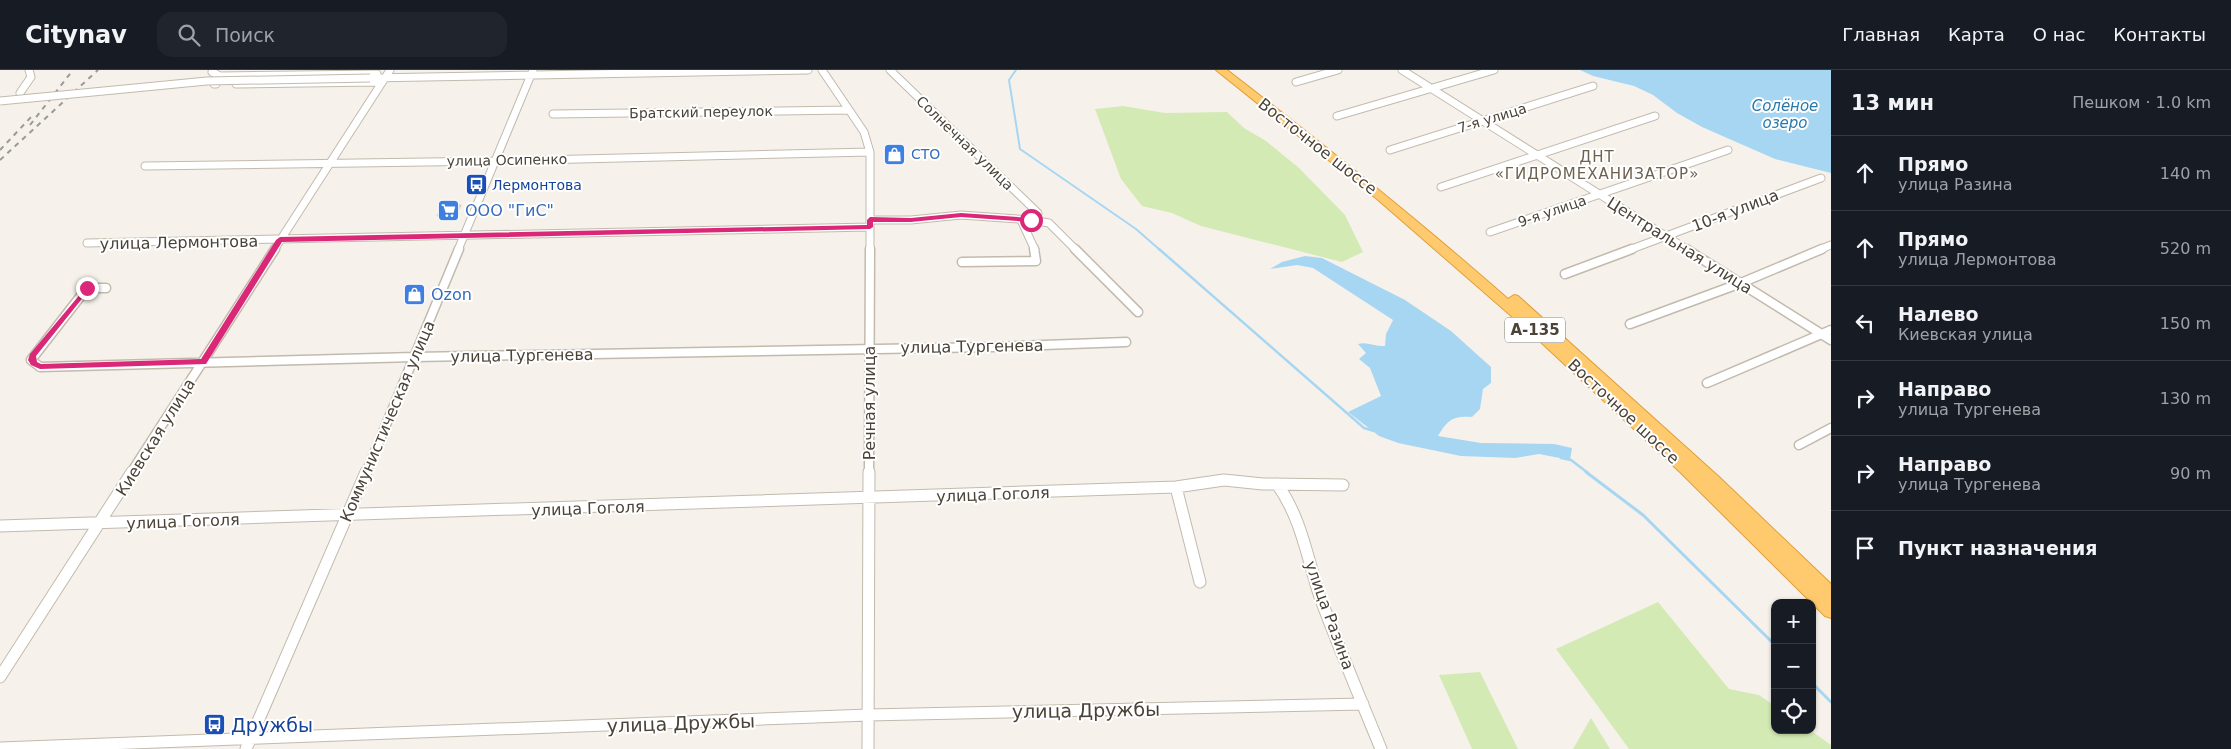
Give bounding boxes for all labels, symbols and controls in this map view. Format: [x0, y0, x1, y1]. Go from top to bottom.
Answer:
search box [157, 12, 507, 57]
text: Citynav [25, 21, 127, 49]
icon: search [175, 21, 203, 49]
text: Поиск [215, 24, 275, 46]
text: Главная [1842, 24, 1920, 45]
text: Карта [1948, 24, 2005, 45]
text: О нас [2033, 24, 2085, 45]
text: Контакты [2113, 24, 2206, 45]
text: 13 мин [1851, 91, 1934, 115]
street label: Солнечная улица [913, 93, 1017, 193]
text: Пешком · 1.0 km [2072, 93, 2211, 112]
street label: Восточное шоссе [1255, 94, 1381, 199]
water label: Солёное озеро [1752, 97, 1818, 132]
street label: 7-я улица [1456, 100, 1528, 136]
street label: Братский переулок [629, 103, 773, 121]
shop icon: СТО [883, 142, 907, 166]
place label: СТО [911, 146, 940, 162]
district label: ДНТ «ГИДРОМЕХАНИЗАТОР» [1495, 148, 1699, 183]
street label: улица Осипенко [447, 151, 567, 169]
text: Прямо [1898, 153, 1968, 175]
icon: ahead [1851, 159, 1879, 187]
text: 140 m [2160, 164, 2211, 183]
bus stop icon: Лермонтова [464, 173, 488, 197]
text: улица Разина [1898, 175, 2013, 194]
place label: Лермонтова [492, 177, 582, 193]
street label: 10-я улица [1689, 185, 1781, 236]
street label: 9-я улица [1516, 192, 1588, 230]
street label: Центральная улица [1604, 193, 1756, 298]
supermarket icon: ООО "ГиС" [437, 198, 461, 222]
place label: ООО "ГиС" [465, 201, 554, 220]
route start [1020, 209, 1043, 232]
text: Прямо [1898, 228, 1968, 250]
street label: улица Лермонтова [100, 232, 258, 253]
icon: ahead [1851, 234, 1879, 262]
text: 520 m [2160, 239, 2211, 258]
text: улица Лермонтова [1898, 250, 2057, 269]
route end [76, 277, 99, 300]
shop icon: Ozon [403, 282, 427, 306]
place label: Ozon [431, 285, 472, 304]
text: Налево [1898, 303, 1979, 325]
icon: left [1851, 309, 1879, 337]
text: 150 m [2160, 314, 2211, 333]
street label: Коммунистическая улица [336, 318, 439, 525]
road number: А-135 [1505, 318, 1565, 342]
text: Киевская улица [1898, 325, 2033, 344]
street label: улица Тургенева [900, 336, 1044, 357]
street label: улица Тургенева [450, 345, 594, 366]
street label: Речная улица [860, 346, 879, 460]
street label: Восточное шоссе [1564, 355, 1683, 468]
street label: Киевская улица [112, 375, 199, 499]
text: Направо [1898, 378, 1991, 400]
icon: right [1851, 384, 1879, 412]
text: 130 m [2160, 389, 2211, 408]
text: улица Тургенева [1898, 400, 2041, 419]
text: Направо [1898, 453, 1991, 475]
icon: right [1851, 459, 1879, 487]
text: 90 m [2170, 464, 2211, 483]
text: улица Тургенева [1898, 475, 2041, 494]
street label: улица Гоголя [936, 483, 1050, 506]
street label: улица Гоголя [531, 497, 645, 520]
street label: улица Гоголя [126, 510, 240, 533]
icon: arrive [1851, 534, 1879, 562]
text: Пункт назначения [1898, 537, 2097, 559]
street label: улица Разина [1301, 558, 1358, 672]
map controls [1771, 599, 1816, 734]
button: + [1771, 599, 1816, 644]
button: − [1771, 644, 1816, 689]
button: locate [1771, 689, 1816, 734]
street label: улица Дружбы [1012, 698, 1160, 722]
street label: улица Дружбы [606, 709, 756, 737]
bus stop icon: Дружбы [203, 713, 227, 737]
place label: Дружбы [231, 714, 313, 736]

